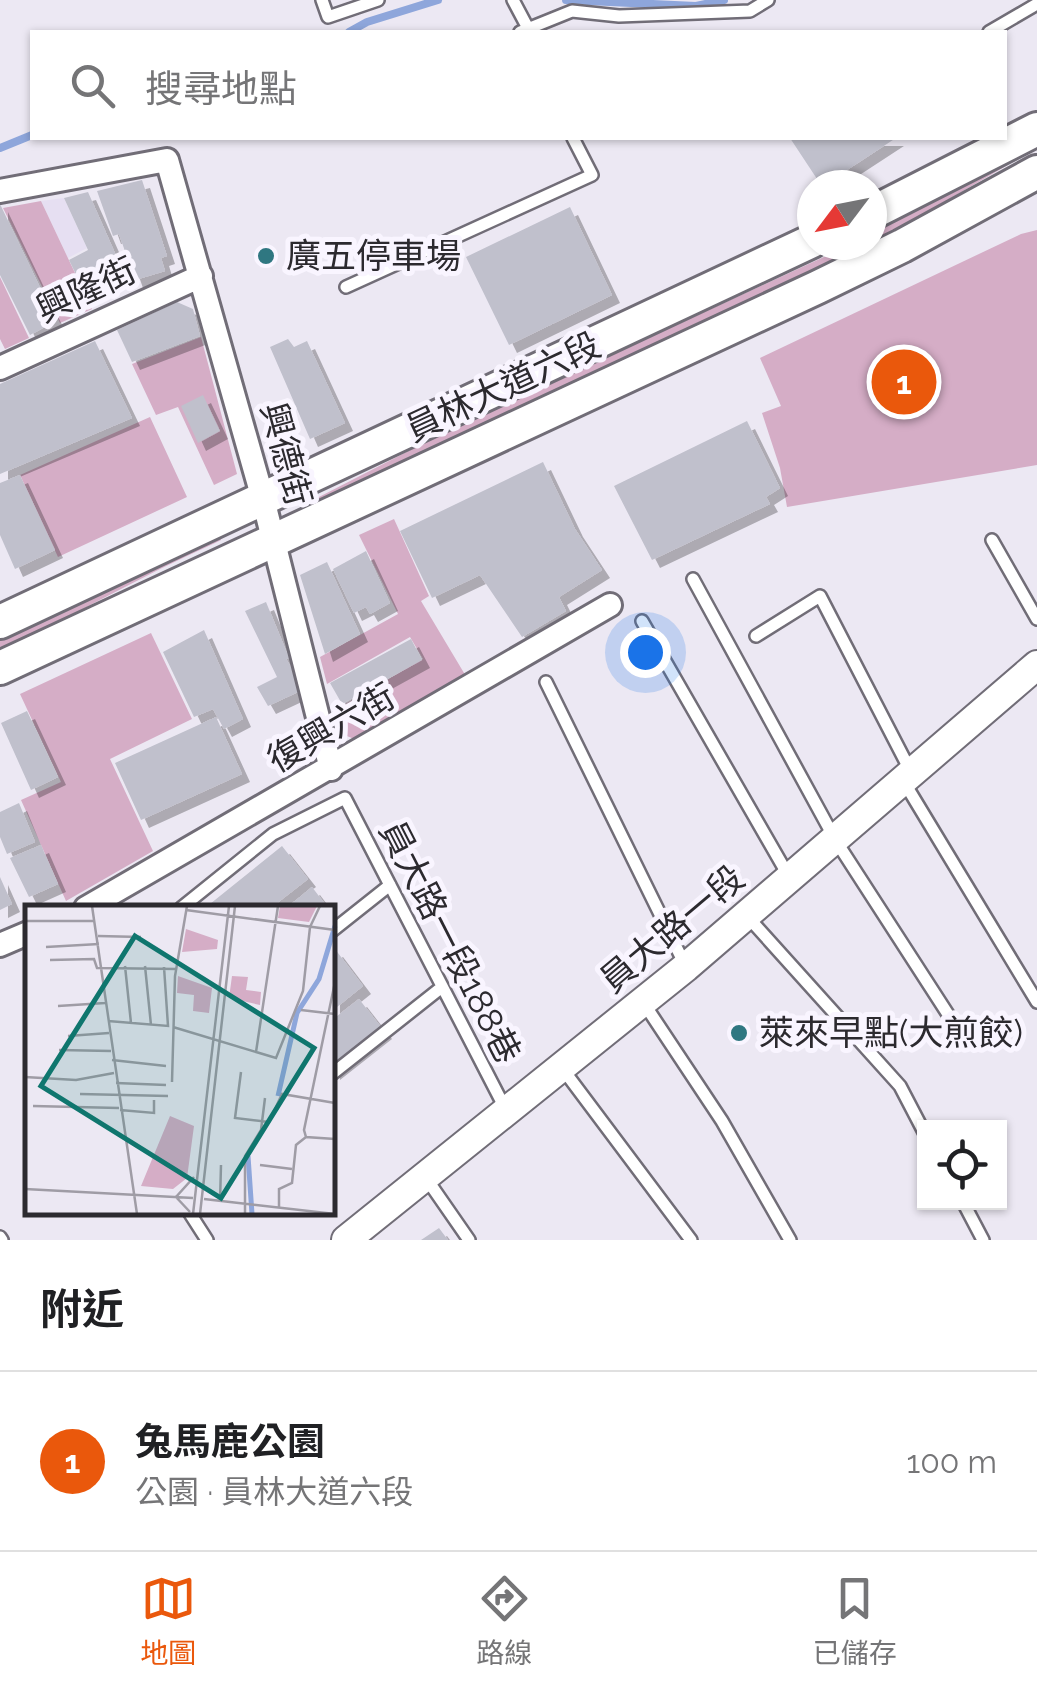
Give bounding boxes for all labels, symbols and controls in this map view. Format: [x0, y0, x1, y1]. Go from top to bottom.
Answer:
search box [30, 30, 1007, 140]
icon: search [65, 58, 120, 113]
text: 搜尋地點 [145, 66, 297, 111]
north arrow [797, 170, 887, 260]
place label: 廣五停車場 [286, 235, 461, 276]
marker: 廣五停車場 [255, 245, 277, 267]
street label: 興隆街 [30, 249, 142, 330]
street label: 員林大道六段 [399, 324, 607, 450]
pin: 1 [872, 344, 936, 420]
street label: 興德街 [253, 398, 320, 510]
your location [620, 627, 671, 678]
street label: 復興六街 [260, 675, 402, 780]
street label: 員大路一段188巷 [372, 814, 529, 1070]
street label: 員大路一段 [591, 857, 752, 1001]
inset map [25, 905, 335, 1215]
place label: 萊來早點(大煎餃) [759, 1012, 1023, 1053]
marker: 萊來早點(大煎餃) [728, 1022, 750, 1044]
map controls [917, 1120, 1007, 1210]
button: locate [917, 1120, 1007, 1210]
text: 附近 [40, 1285, 124, 1334]
text: 兔馬鹿公園 [135, 1419, 325, 1464]
text: 1 [65, 1443, 80, 1480]
text: 100 m [907, 1443, 997, 1480]
text: 公園 · 員林大道六段 [135, 1473, 413, 1510]
tab: 地圖 [140, 1571, 196, 1671]
tab: 路線 [476, 1571, 533, 1671]
tab: 已儲存 [813, 1571, 897, 1671]

